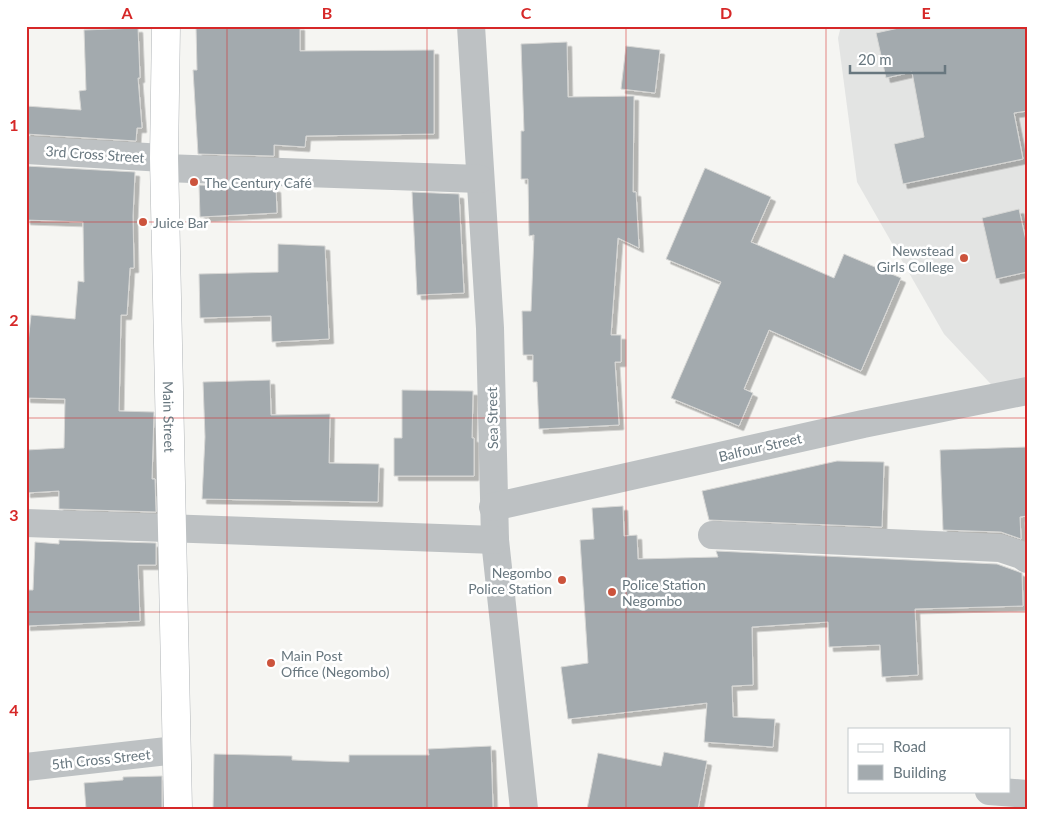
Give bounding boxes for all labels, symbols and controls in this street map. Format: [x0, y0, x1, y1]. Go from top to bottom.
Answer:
text: A [120, 3, 133, 22]
text: B [322, 3, 332, 22]
text: C [521, 3, 532, 22]
text: D [720, 3, 732, 22]
text: E [921, 3, 931, 22]
scale bar [850, 42, 946, 74]
text: 20 m [858, 50, 892, 68]
text: 1 [9, 115, 19, 134]
street label: 3rd Cross Street [45, 142, 145, 166]
place label: The Century Café [204, 174, 312, 191]
marker: The Century Café [188, 176, 200, 188]
place label: Juice Bar [153, 214, 208, 231]
marker: Juice Bar [137, 216, 149, 228]
place label: Newstead Girls College [877, 242, 954, 275]
marker: Newstead Girls College [958, 252, 970, 264]
text: 2 [9, 310, 19, 329]
street label: Main Street [160, 381, 179, 453]
street label: Sea Street [483, 387, 501, 449]
street label: Balfour Street [717, 429, 803, 465]
text: 3 [9, 505, 19, 524]
place label: Negombo Police Station [468, 564, 552, 597]
marker: Negombo Police Station [556, 574, 568, 586]
place label: Police Station Negombo [622, 576, 706, 609]
marker: Police Station Negombo [606, 586, 618, 598]
place label: Main Post Office (Negombo) [281, 647, 390, 680]
marker: Main Post Office (Negombo) [265, 657, 277, 669]
text: 4 [9, 700, 19, 719]
legend [848, 728, 1010, 792]
text: Road [893, 737, 926, 755]
street label: 5th Cross Street [51, 745, 151, 773]
text: Building [893, 763, 946, 781]

